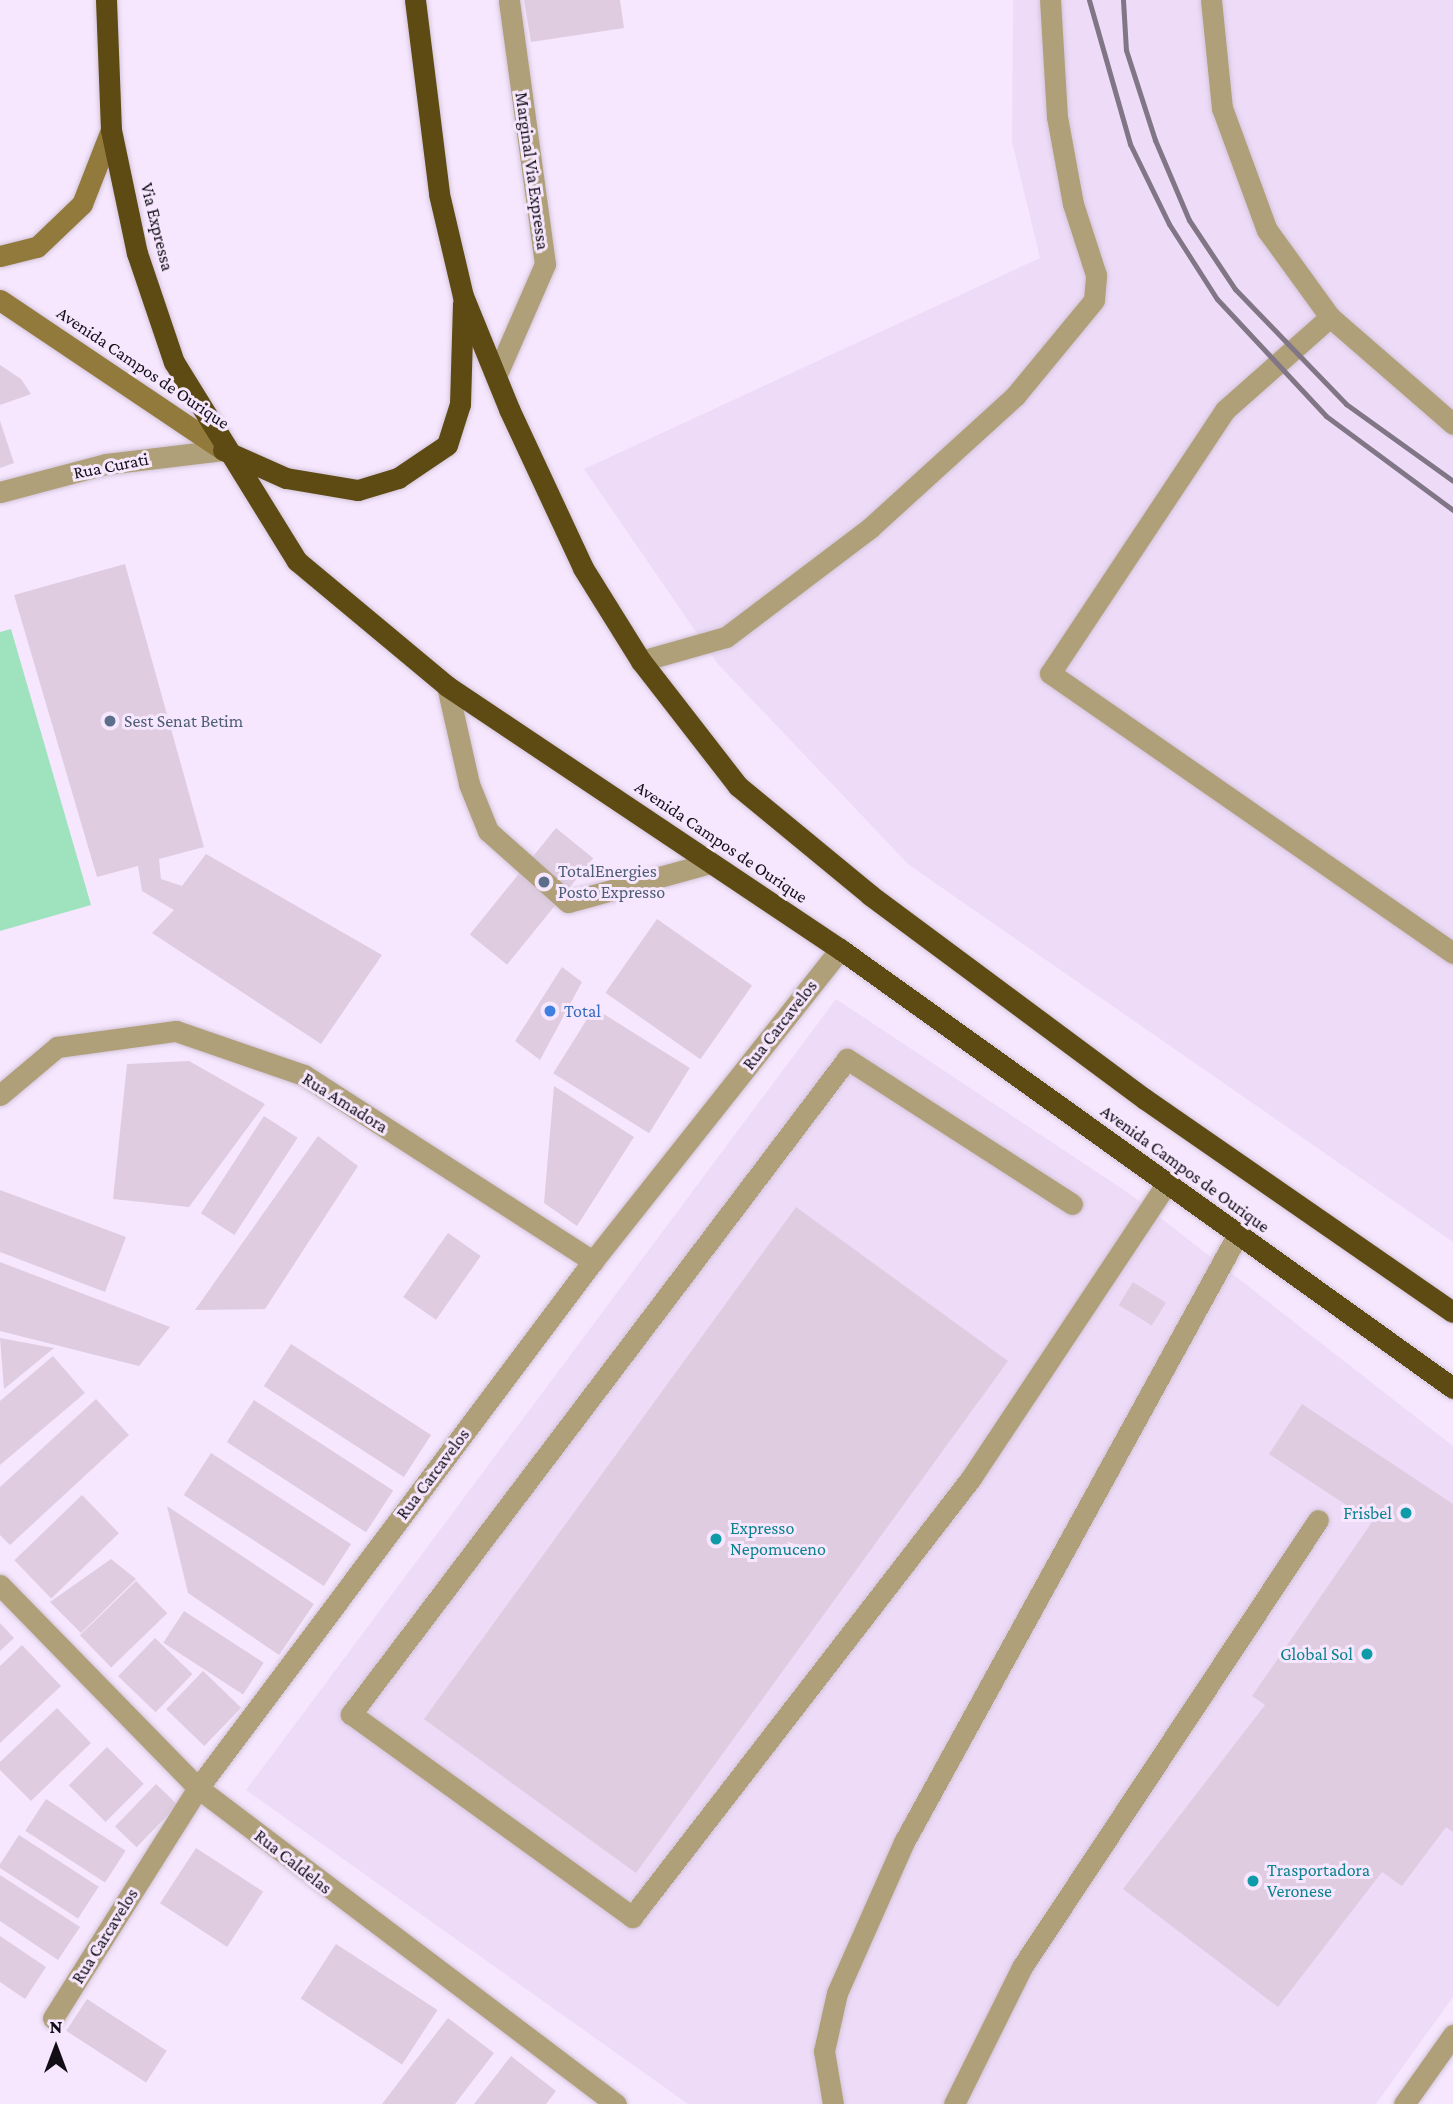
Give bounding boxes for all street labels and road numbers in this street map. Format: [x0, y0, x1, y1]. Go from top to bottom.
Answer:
street label: Marginal Via Expressa [510, 91, 554, 251]
street label: Via Expressa [136, 181, 178, 273]
street label: Avenida Campos de Ourique [53, 302, 233, 434]
street label: Rua Curati [72, 448, 150, 484]
street label: Avenida Campos de Ourique [631, 776, 811, 908]
street label: Rua Carcavelos [738, 976, 822, 1074]
street label: Rua Amadora [298, 1068, 392, 1138]
street label: Avenida Campos de Ourique [1096, 1100, 1274, 1238]
street label: Rua Carcavelos [392, 1424, 474, 1524]
street label: Rua Caldelas [250, 1825, 336, 1899]
street label: Rua Carcavelos [67, 1884, 143, 1988]

